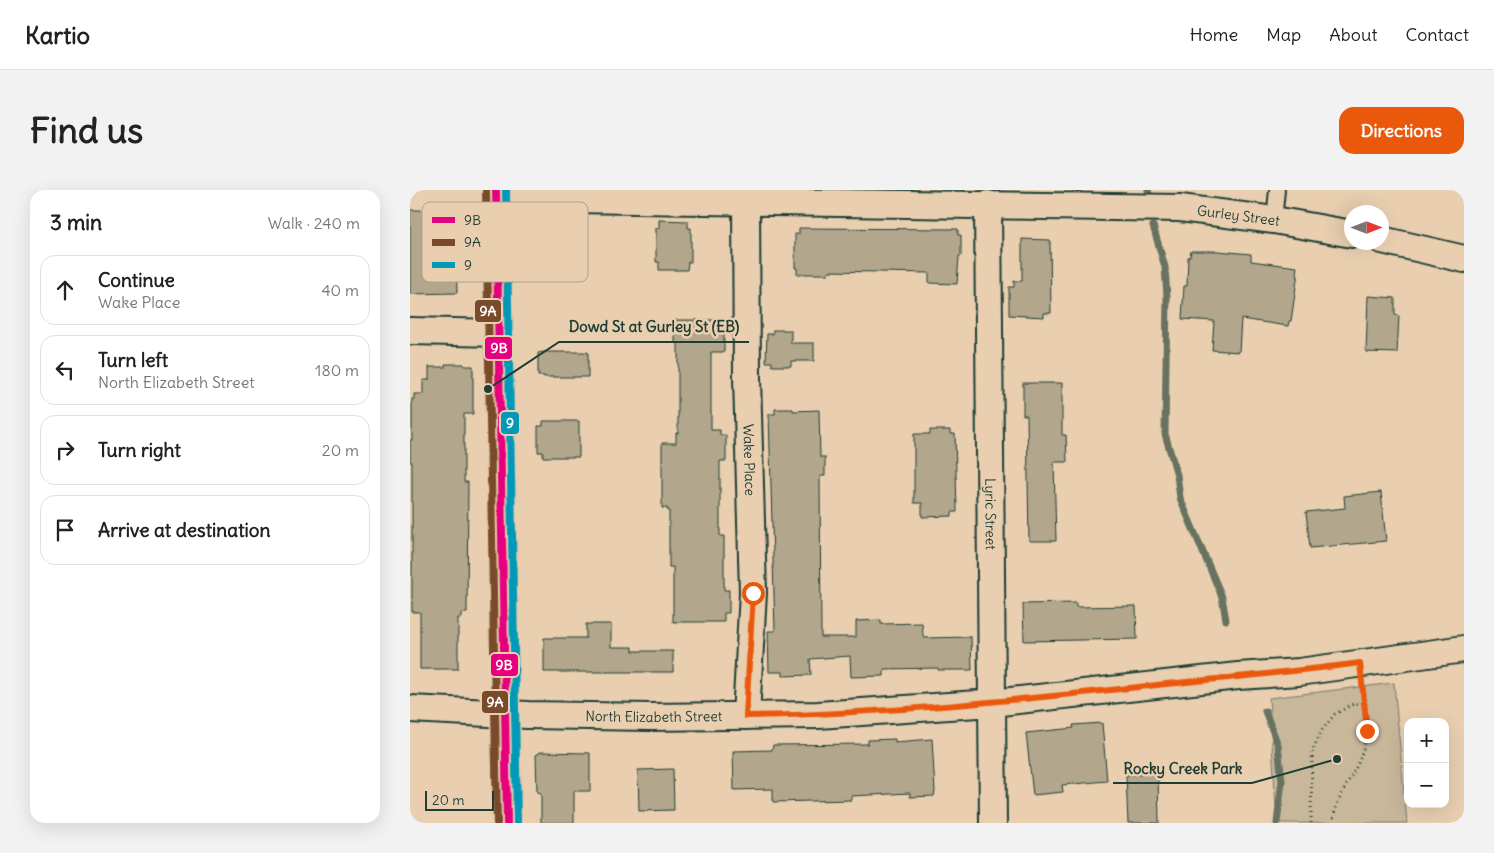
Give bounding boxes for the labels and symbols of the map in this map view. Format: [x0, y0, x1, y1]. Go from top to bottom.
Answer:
street label: Gurley Street [1196, 201, 1282, 230]
legend [422, 202, 588, 282]
north arrow [1344, 205, 1389, 250]
text: 9B [464, 211, 481, 229]
text: 9A [464, 233, 481, 251]
text: 9 [464, 256, 472, 274]
line badge: 9A [474, 299, 502, 323]
text: 9A [479, 302, 497, 320]
callout: Dowd St at Gurley St (EB) [559, 312, 749, 342]
text: Dowd St at Gurley St (EB) [569, 317, 740, 337]
line badge: 9B [484, 336, 513, 360]
text: 9B [490, 339, 508, 357]
line badge: 9 [500, 411, 520, 435]
text: 9 [506, 414, 514, 432]
street label: Wake Place [739, 424, 759, 496]
street label: Lyric Street [981, 478, 1000, 550]
route start [742, 582, 765, 605]
line badge: 9B [490, 653, 519, 677]
text: 9B [495, 656, 513, 674]
line badge: 9A [481, 690, 509, 714]
text: 9A [486, 693, 504, 711]
street label: North Elizabeth Street [585, 707, 723, 726]
route end [1356, 720, 1379, 743]
callout: Rocky Creek Park [1113, 753, 1252, 783]
text: Rocky Creek Park [1123, 759, 1243, 779]
scale bar [425, 788, 494, 811]

